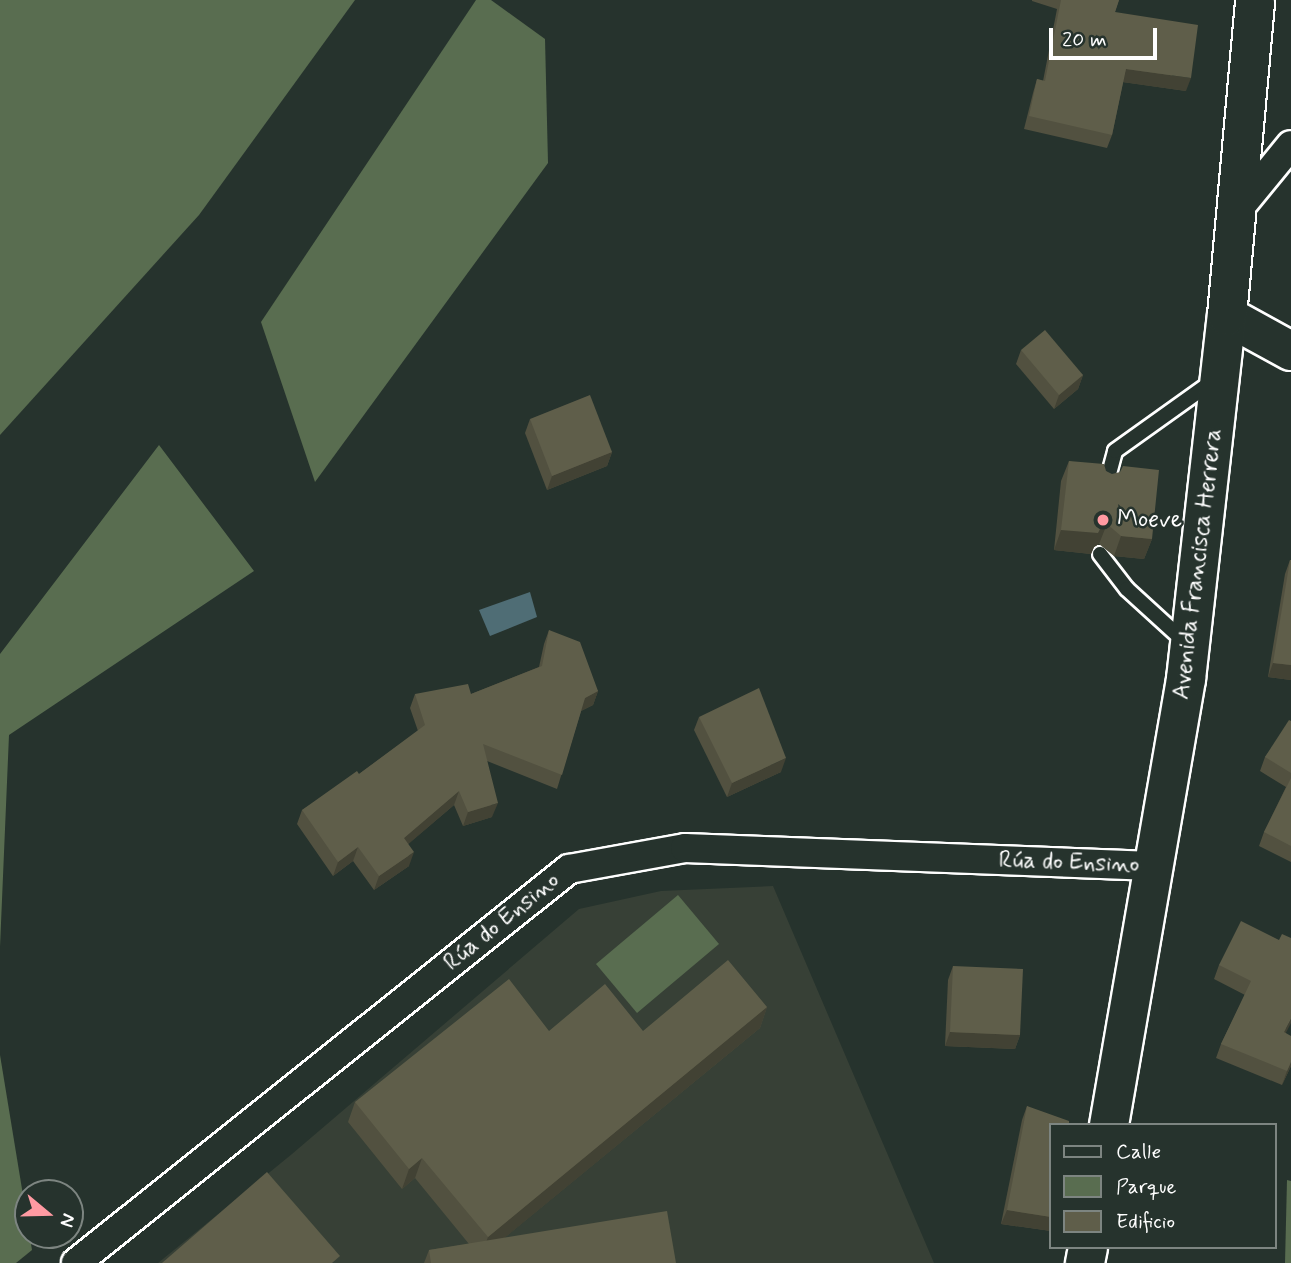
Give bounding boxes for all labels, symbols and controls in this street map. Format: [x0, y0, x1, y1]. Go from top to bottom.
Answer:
scale bar [1053, 14, 1162, 58]
text: 20 m [1062, 26, 1107, 54]
street label: Avenida Francisca Herrera [1167, 424, 1229, 704]
place label: Moeve [1117, 506, 1182, 534]
marker: Moeve [1095, 512, 1111, 528]
street label: Rúa do Ensino [998, 846, 1140, 880]
street label: Rúa do Ensino [438, 866, 566, 978]
legend [1050, 1123, 1277, 1249]
text: Calle [1116, 1138, 1161, 1166]
text: Parque [1116, 1173, 1176, 1201]
north arrow [14, 1179, 84, 1249]
text: Edificio [1116, 1208, 1175, 1236]
text: N [54, 1210, 81, 1230]

